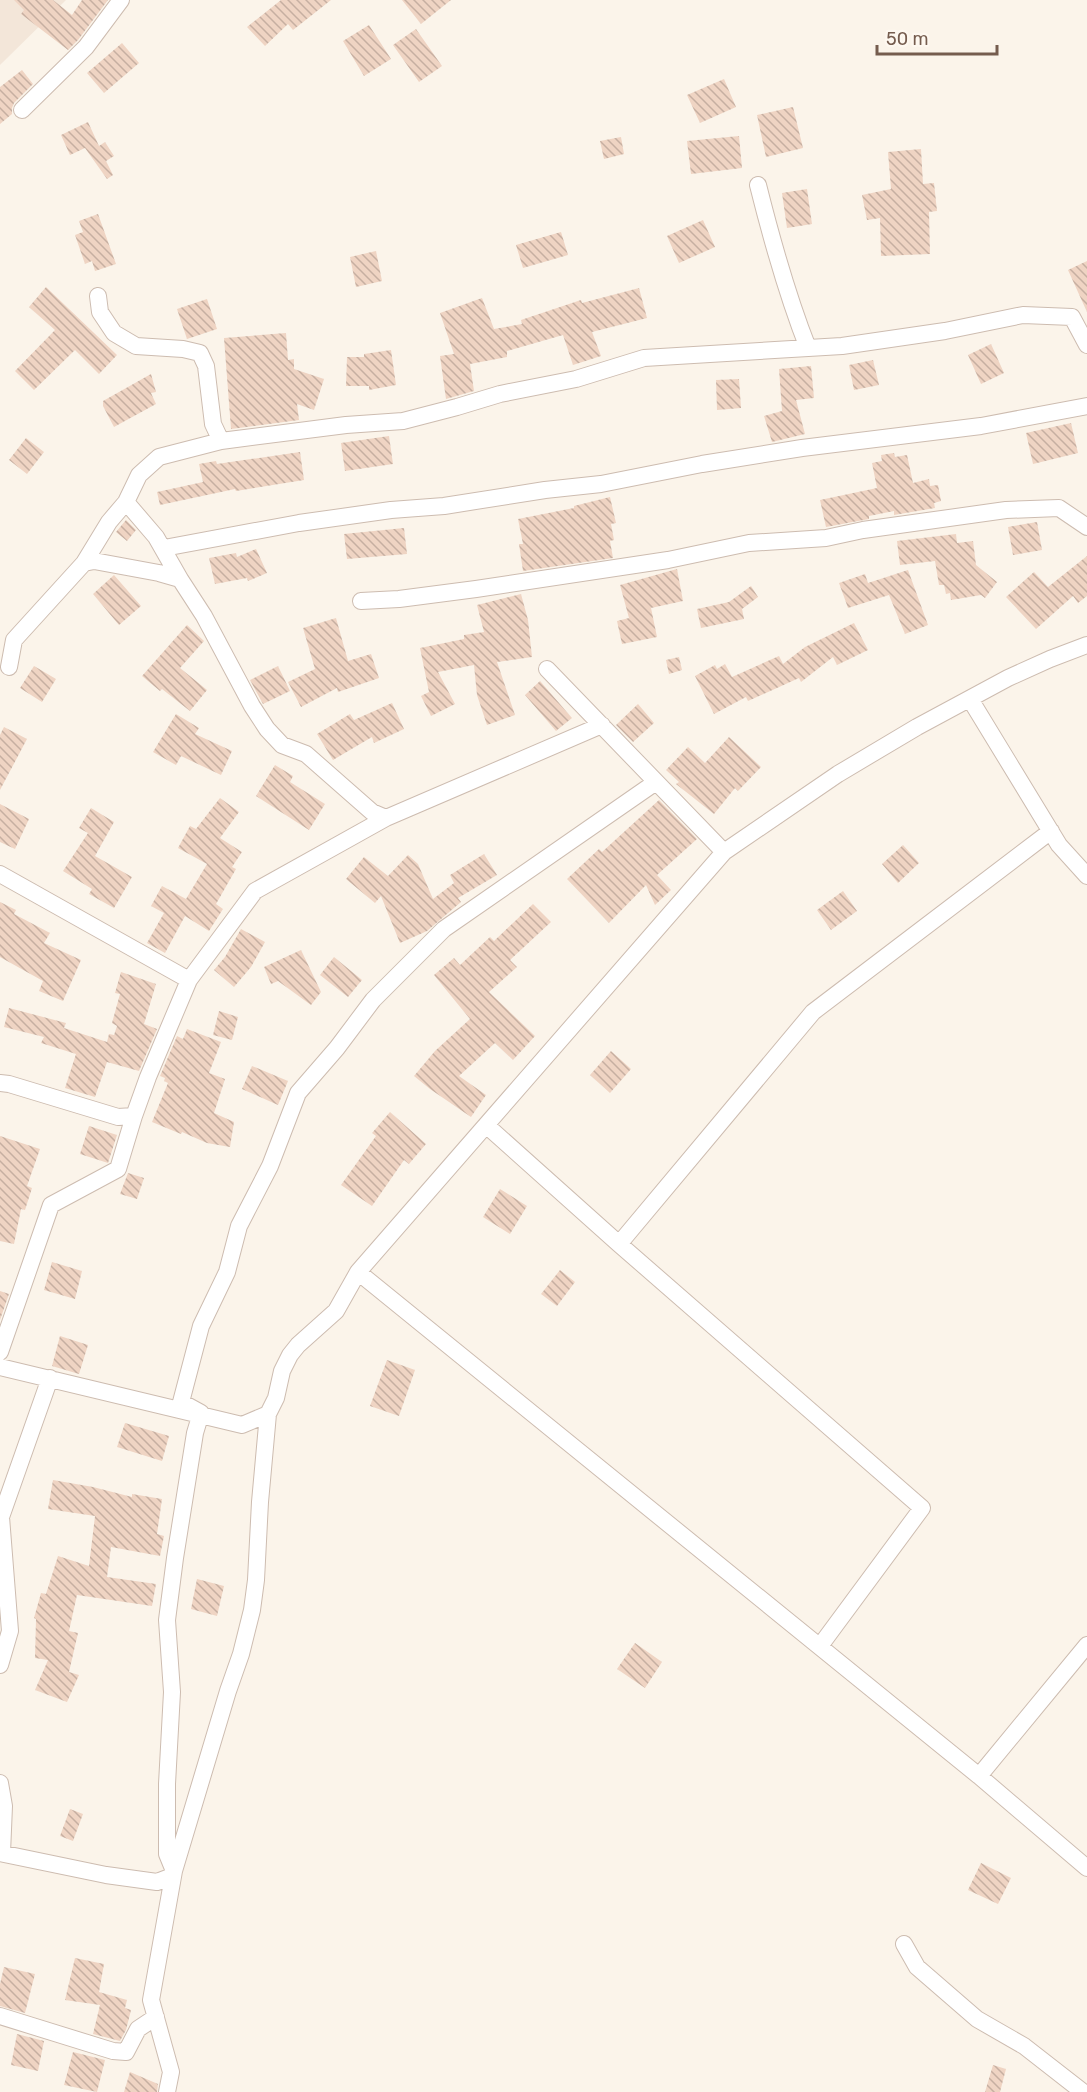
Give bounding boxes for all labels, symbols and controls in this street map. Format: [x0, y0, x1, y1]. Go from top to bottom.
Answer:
scale bar [877, 18, 997, 56]
text: 50 m [886, 28, 929, 50]

